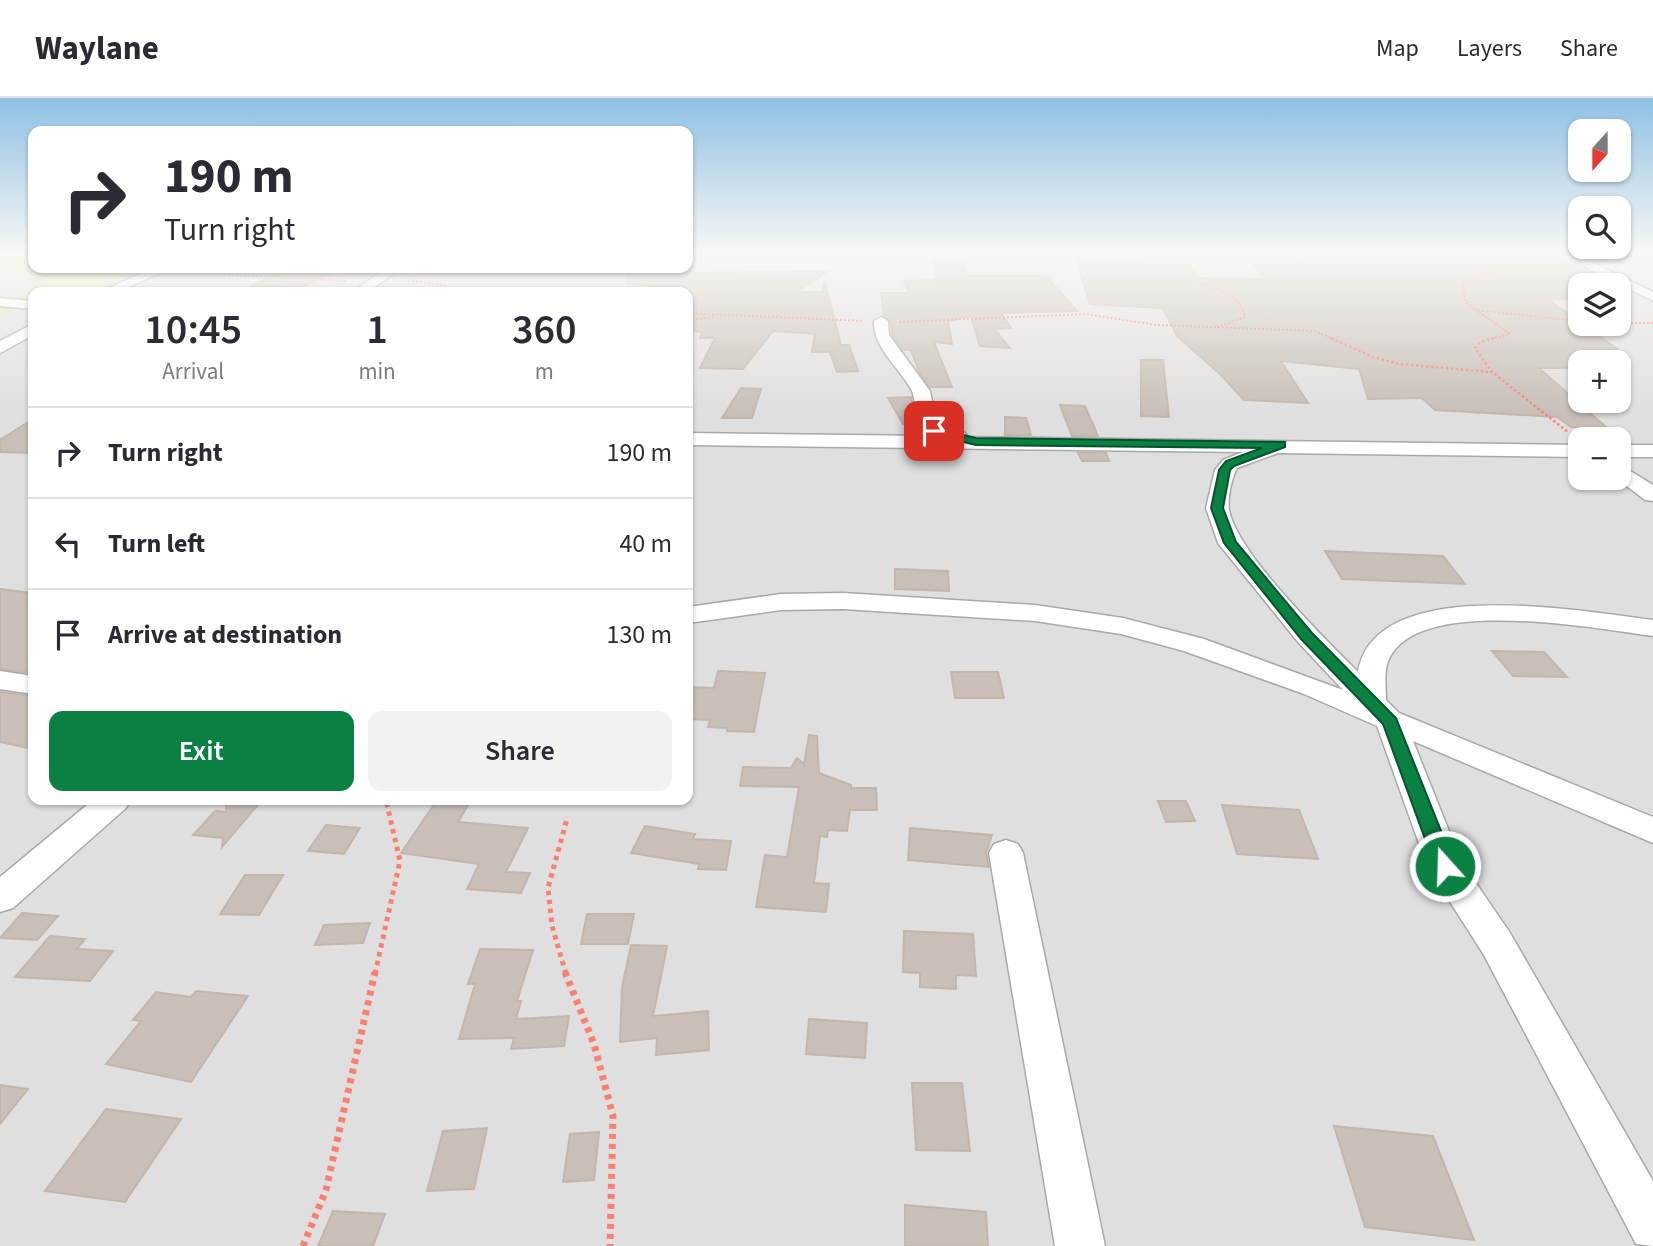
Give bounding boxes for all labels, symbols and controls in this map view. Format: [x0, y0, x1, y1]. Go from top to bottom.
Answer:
text: Waylane [35, 25, 159, 72]
text: Map [1376, 31, 1419, 66]
text: Layers [1457, 31, 1522, 66]
text: Share [1560, 31, 1618, 66]
north arrow [1568, 119, 1631, 182]
map controls [1568, 119, 1631, 490]
text: 190 m [164, 142, 293, 212]
icon: right [49, 154, 140, 245]
button: search [1568, 196, 1631, 259]
text: Turn right [164, 207, 295, 253]
button: layers [1568, 273, 1631, 336]
text: 10:45 [144, 300, 242, 360]
text: 1 [366, 300, 388, 360]
text: 360 [512, 300, 577, 360]
button: + [1568, 350, 1631, 413]
text: Arrival [162, 355, 224, 388]
text: min [358, 355, 396, 388]
text: m [535, 355, 554, 388]
pin [904, 401, 964, 461]
icon: arrive [915, 412, 953, 450]
button: − [1568, 427, 1631, 490]
icon: right [49, 434, 87, 472]
text: Turn right [108, 434, 223, 471]
text: 190 m [606, 434, 672, 471]
icon: left [49, 525, 87, 563]
text: Turn left [108, 525, 205, 562]
text: 40 m [619, 525, 672, 562]
icon: arrive [49, 616, 87, 654]
text: Arrive at destination [108, 616, 342, 653]
text: 130 m [606, 616, 672, 653]
button: Exit [49, 711, 354, 791]
button: Share [368, 711, 672, 791]
position arrow [1408, 829, 1482, 903]

